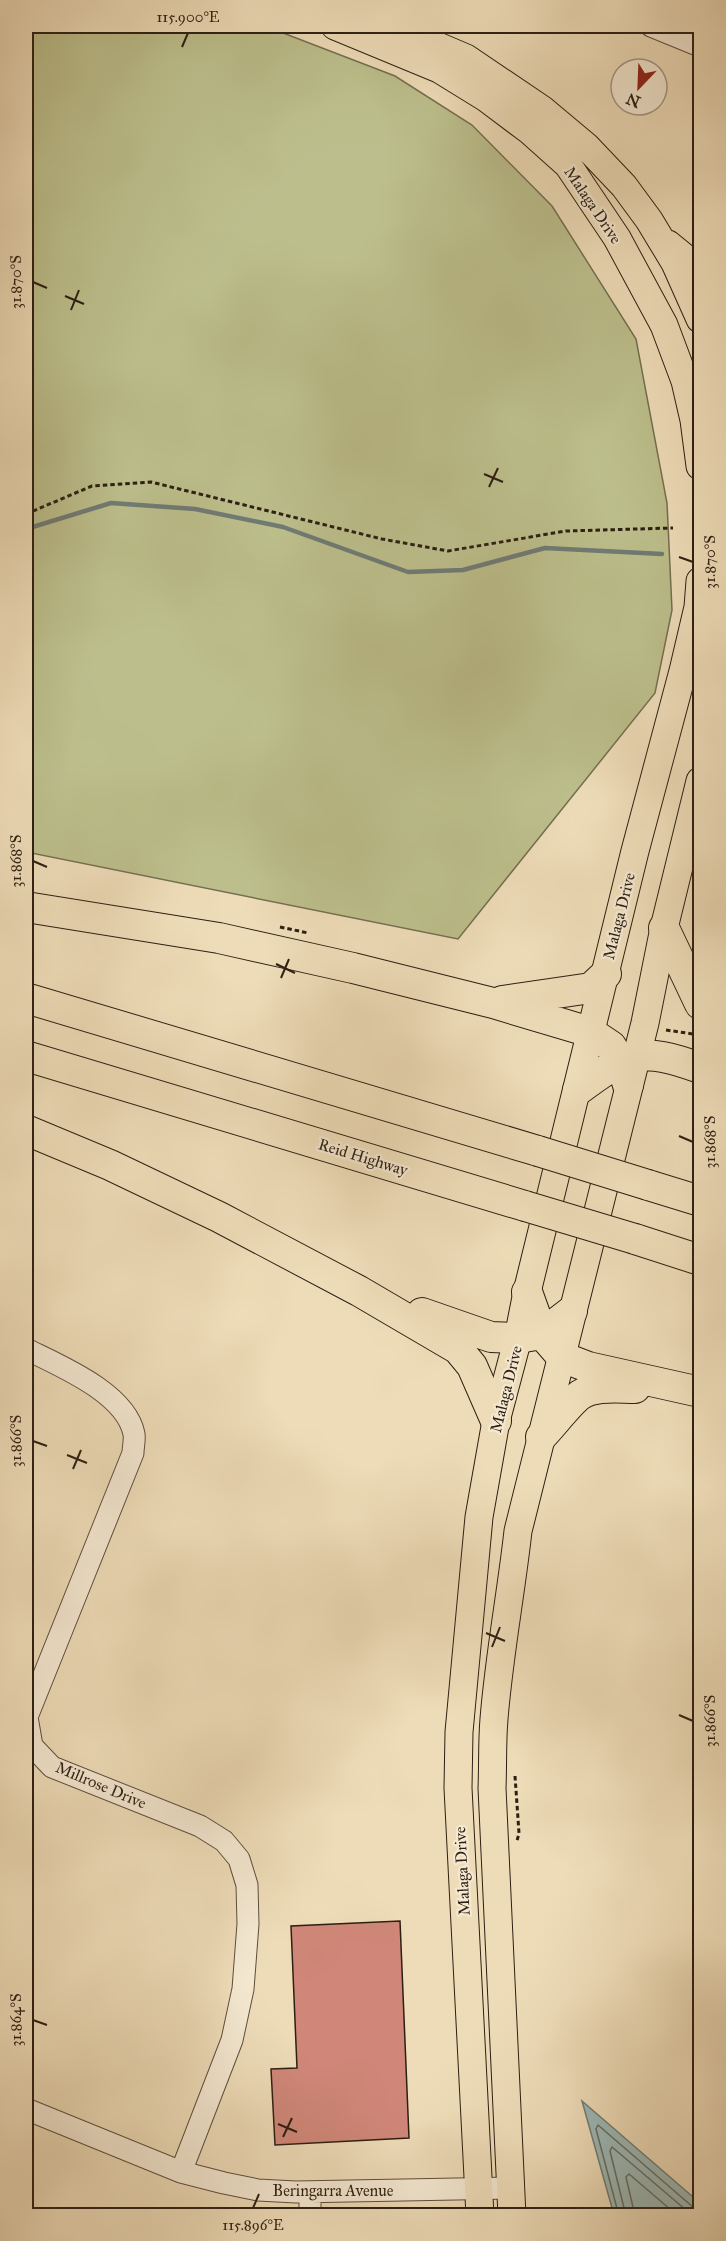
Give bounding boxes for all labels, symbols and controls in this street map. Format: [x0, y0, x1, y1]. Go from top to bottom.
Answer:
text: 115.900°E [156, 8, 220, 26]
north arrow [609, 57, 669, 117]
text: N [623, 89, 643, 112]
street label: Malaga Drive [559, 163, 626, 248]
text: 31.870°S [7, 255, 25, 309]
text: 31.870°S [701, 535, 719, 589]
text: 31.868°S [7, 835, 25, 887]
street label: Malaga Drive [599, 870, 640, 962]
text: 31.868°S [701, 1116, 719, 1168]
street label: Reid Highway [316, 1134, 411, 1181]
street label: Malaga Drive [486, 1343, 527, 1435]
text: 31.866°S [7, 1415, 25, 1467]
text: 31.866°S [701, 1695, 719, 1747]
street label: Millrose Drive [53, 1757, 149, 1813]
street label: Malaga Drive [450, 1826, 475, 1916]
text: 31.864°S [7, 1993, 25, 2047]
street label: Beringarra Avenue [273, 2181, 394, 2201]
text: 115.896°E [222, 2216, 284, 2234]

